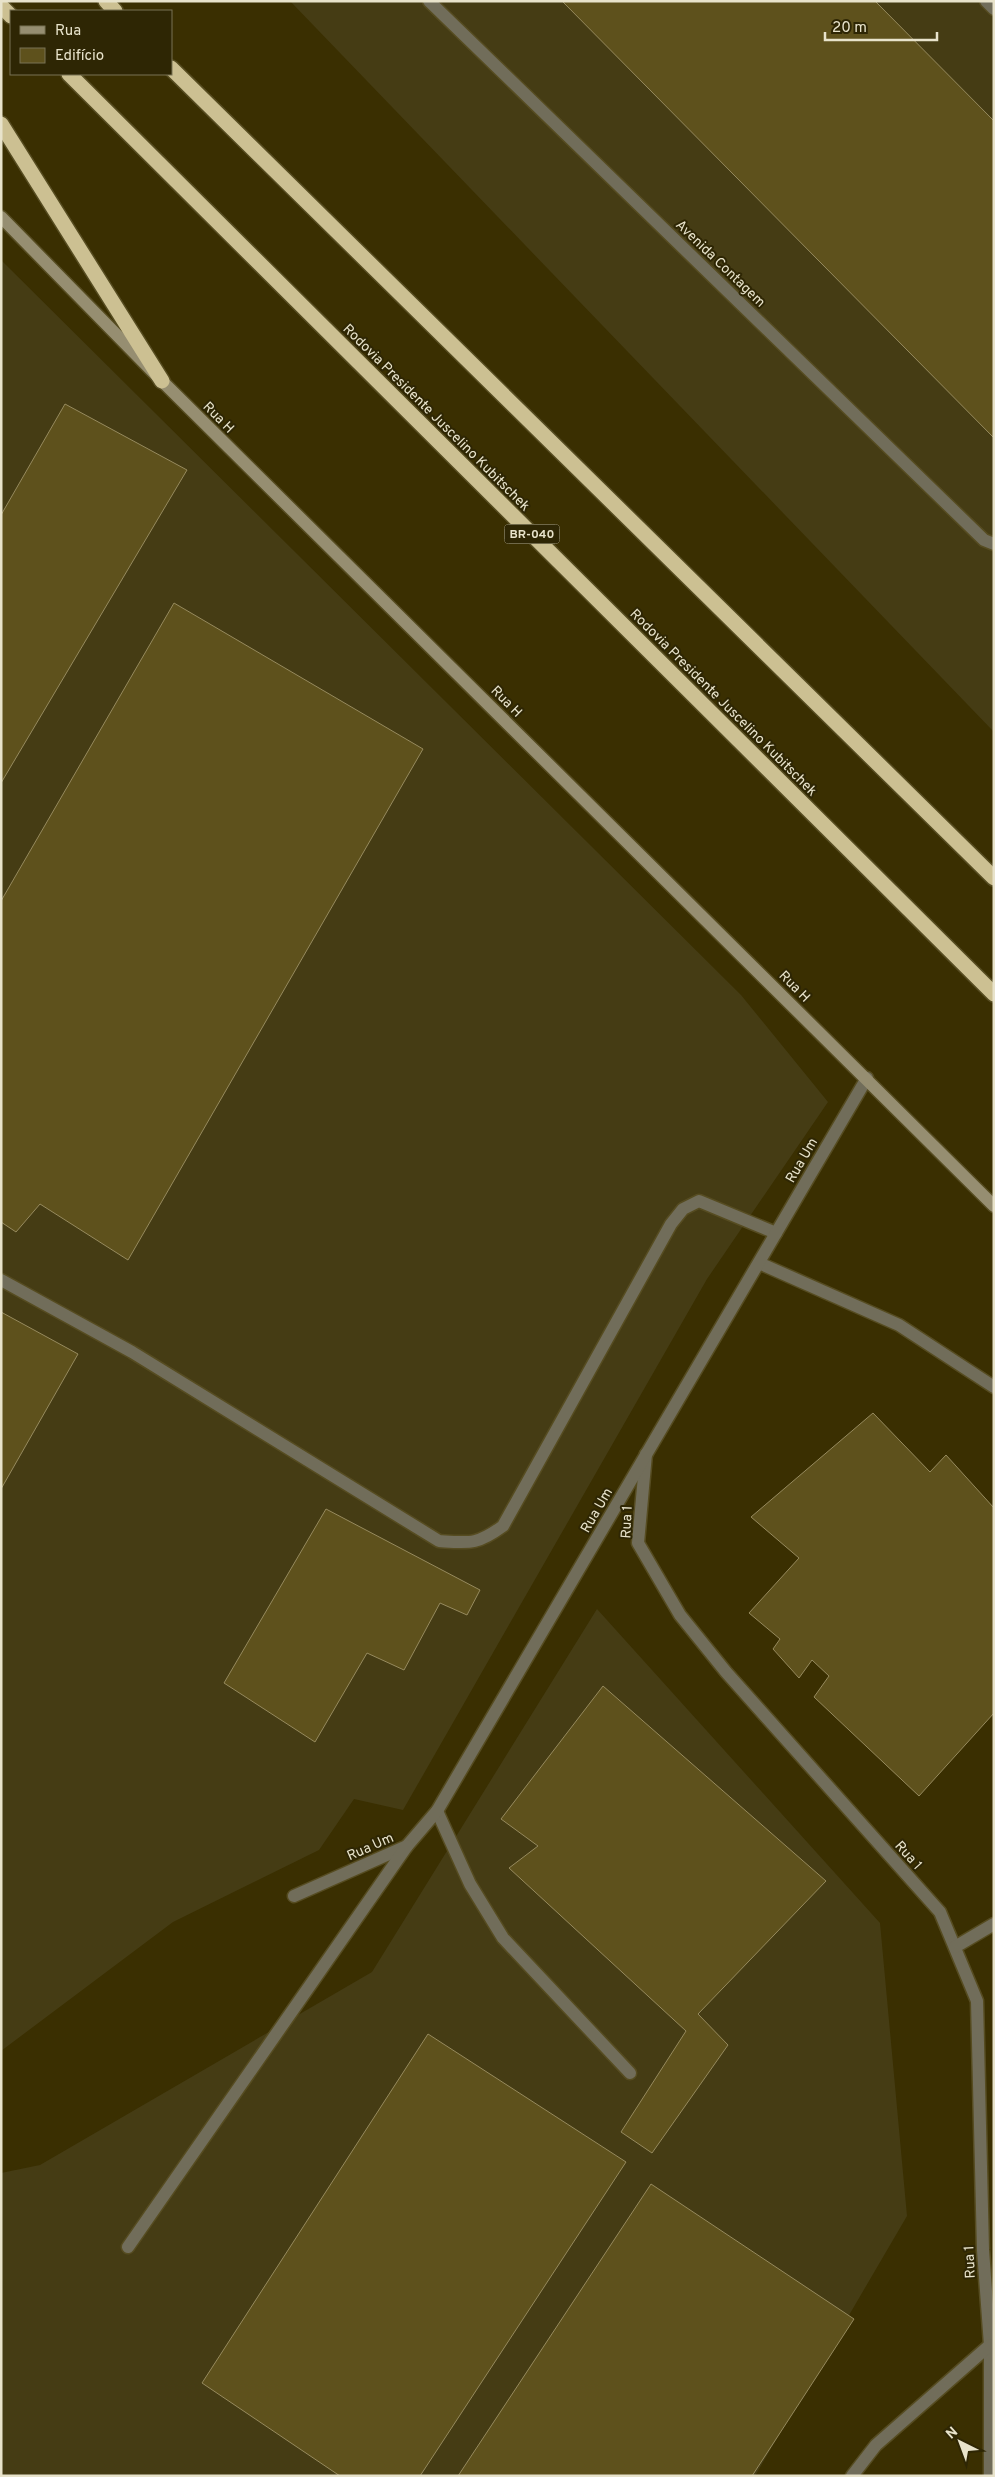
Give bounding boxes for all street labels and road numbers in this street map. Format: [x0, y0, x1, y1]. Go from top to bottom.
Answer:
street label: Avenida Contagem [672, 217, 768, 311]
street label: Rodovia Presidente Juscelino Kubitschek [339, 321, 533, 515]
street label: Rua H [199, 399, 237, 437]
road number: BR-040 [504, 524, 560, 544]
street label: Rodovia Presidente Juscelino Kubitschek [626, 606, 820, 800]
street label: Rua H [487, 683, 525, 721]
street label: Rua H [775, 968, 813, 1006]
street label: Rua Um [783, 1135, 822, 1186]
street label: Rua Um [578, 1485, 617, 1536]
street label: Rua 1 [618, 1505, 637, 1539]
street label: Rua Um [345, 1830, 397, 1865]
street label: Rua 1 [891, 1838, 925, 1874]
street label: Rua 1 [961, 2245, 980, 2279]

